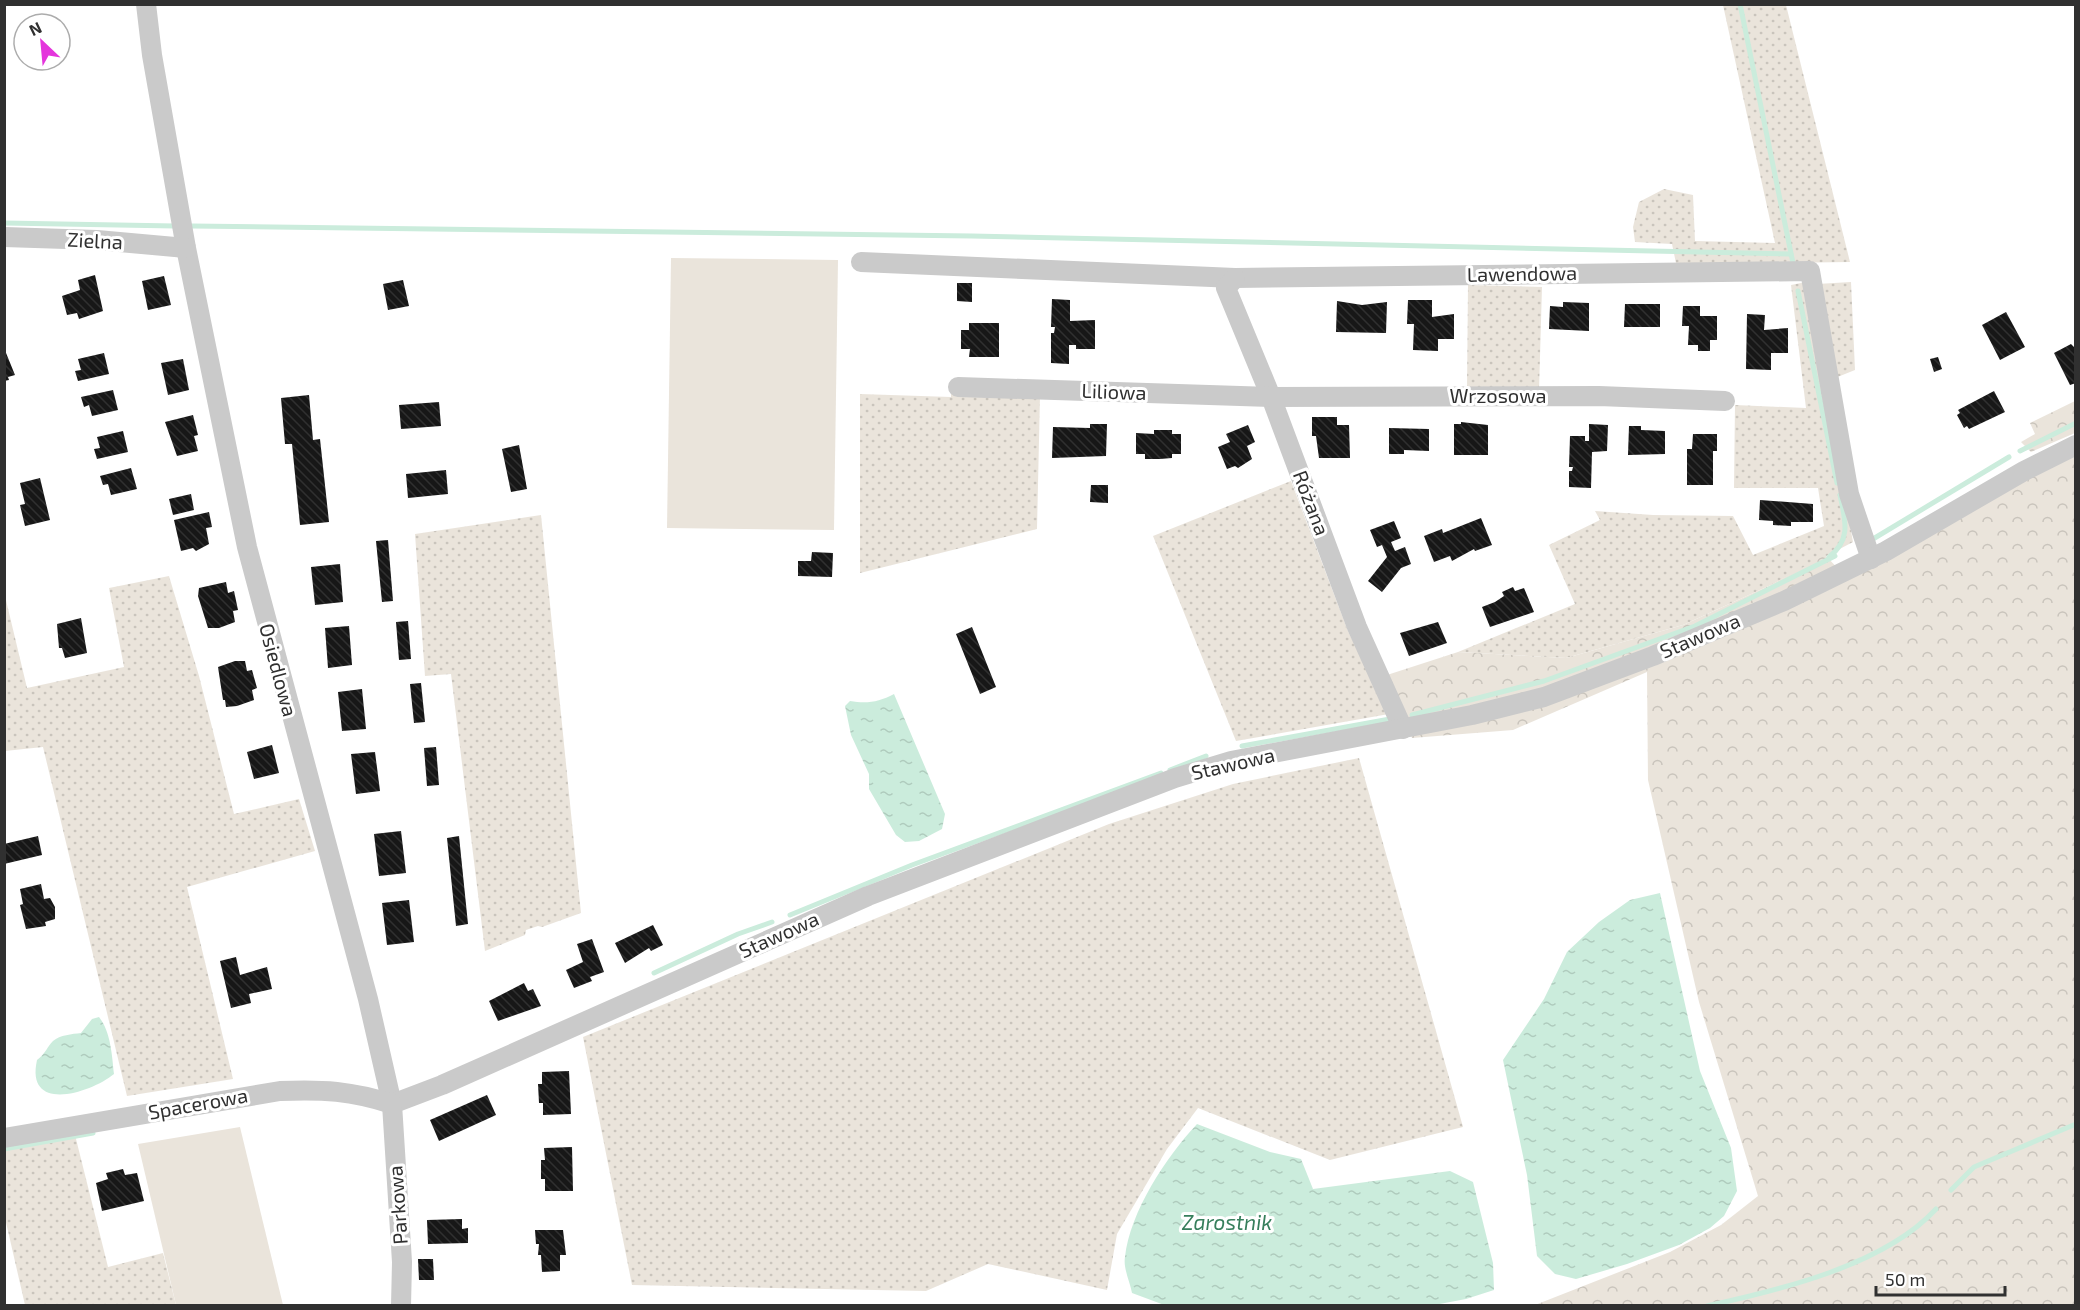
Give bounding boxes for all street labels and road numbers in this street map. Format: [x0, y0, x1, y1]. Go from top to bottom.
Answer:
street label: Zielna [67, 227, 123, 253]
street label: Lawendowa [1467, 260, 1577, 286]
street label: Liliowa [1081, 378, 1147, 404]
street label: Wrzosowa [1449, 383, 1547, 407]
street label: Różana [1289, 467, 1335, 538]
street label: Stawowa [1656, 607, 1743, 663]
street label: Osiedlowa [255, 621, 303, 719]
street label: Stawowa [1189, 742, 1277, 784]
street label: Stawowa [735, 906, 822, 962]
street label: Spacerowa [146, 1082, 249, 1124]
street label: Parkowa [382, 1165, 412, 1245]

